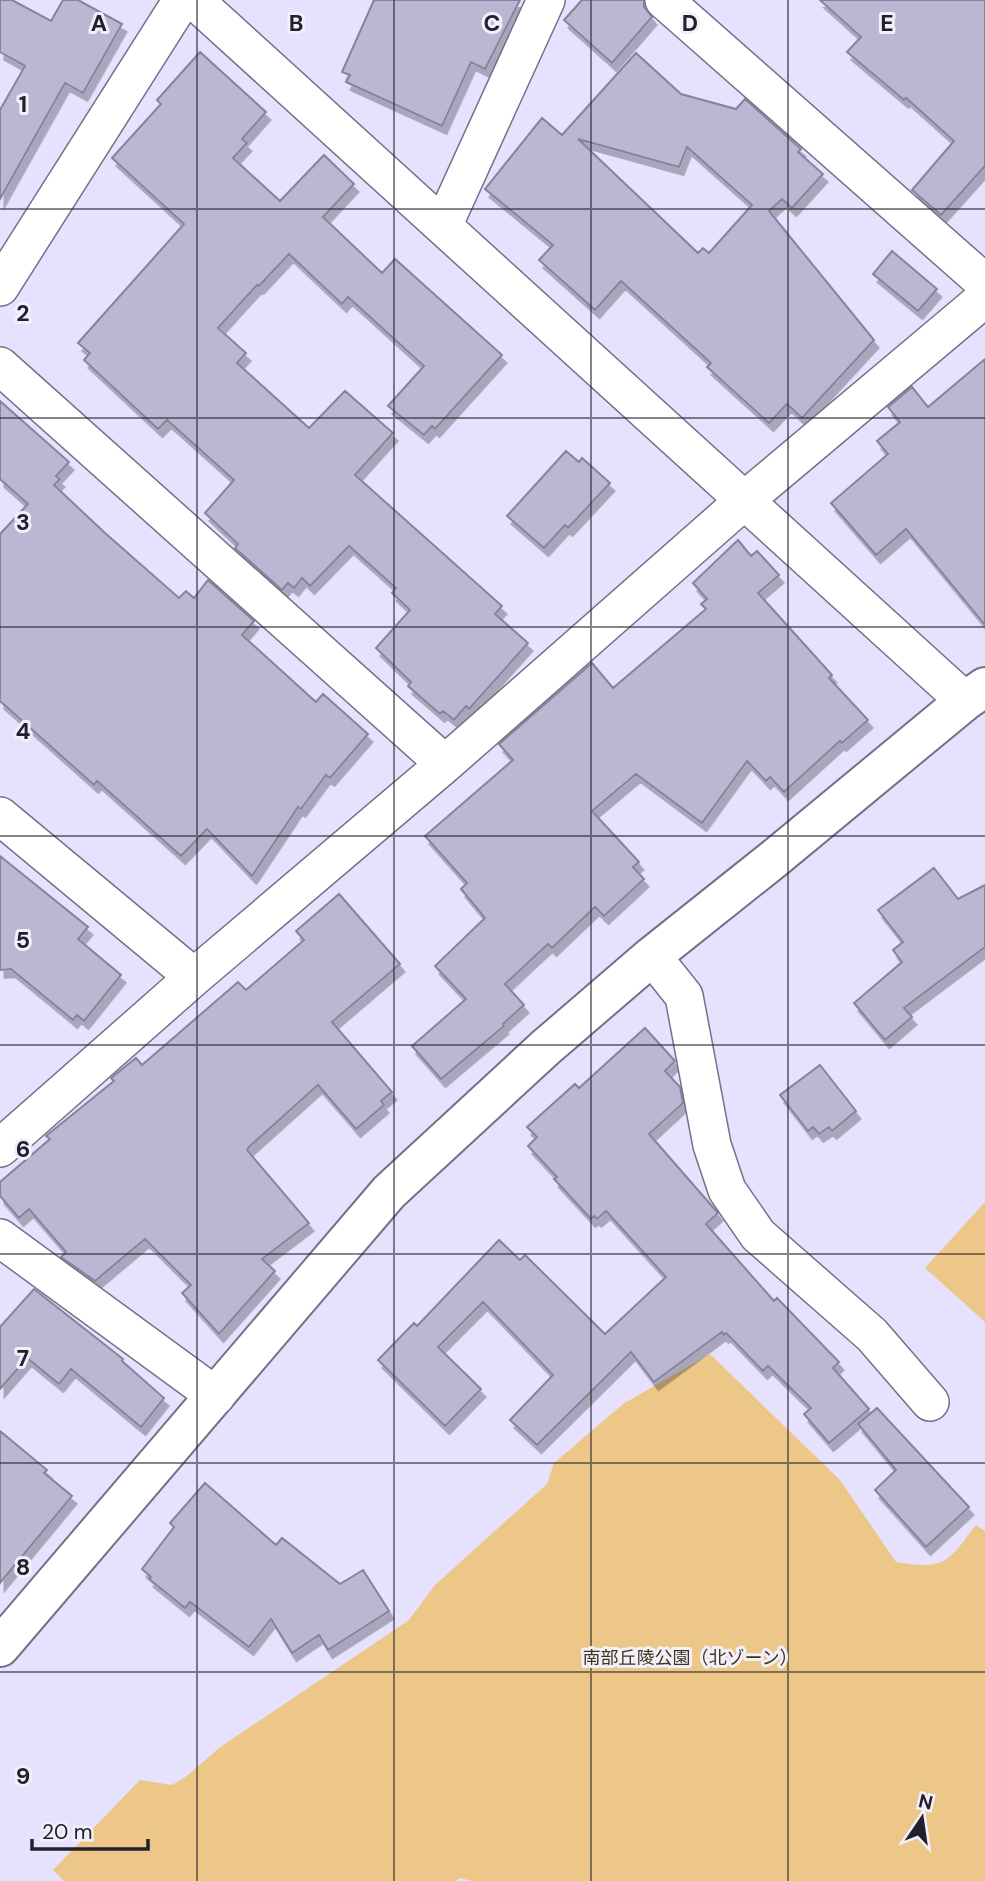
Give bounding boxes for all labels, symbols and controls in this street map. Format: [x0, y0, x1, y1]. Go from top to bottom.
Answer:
text: A [91, 8, 107, 38]
text: B [289, 8, 303, 38]
text: C [484, 8, 500, 38]
text: D [682, 8, 698, 38]
text: E [880, 8, 894, 38]
text: 1 [19, 89, 27, 119]
text: 2 [16, 298, 30, 328]
text: 3 [16, 507, 30, 537]
text: 4 [16, 716, 31, 746]
text: 5 [16, 925, 30, 955]
text: 6 [16, 1134, 30, 1164]
text: 7 [17, 1343, 29, 1373]
text: 8 [16, 1552, 30, 1582]
park label: 南部丘陵公園（北ゾーン） [582, 1646, 798, 1670]
text: 9 [16, 1761, 30, 1791]
north arrow [887, 1783, 957, 1853]
text: N [916, 1788, 935, 1816]
scale bar [32, 1808, 147, 1852]
text: 20 m [42, 1818, 93, 1846]

